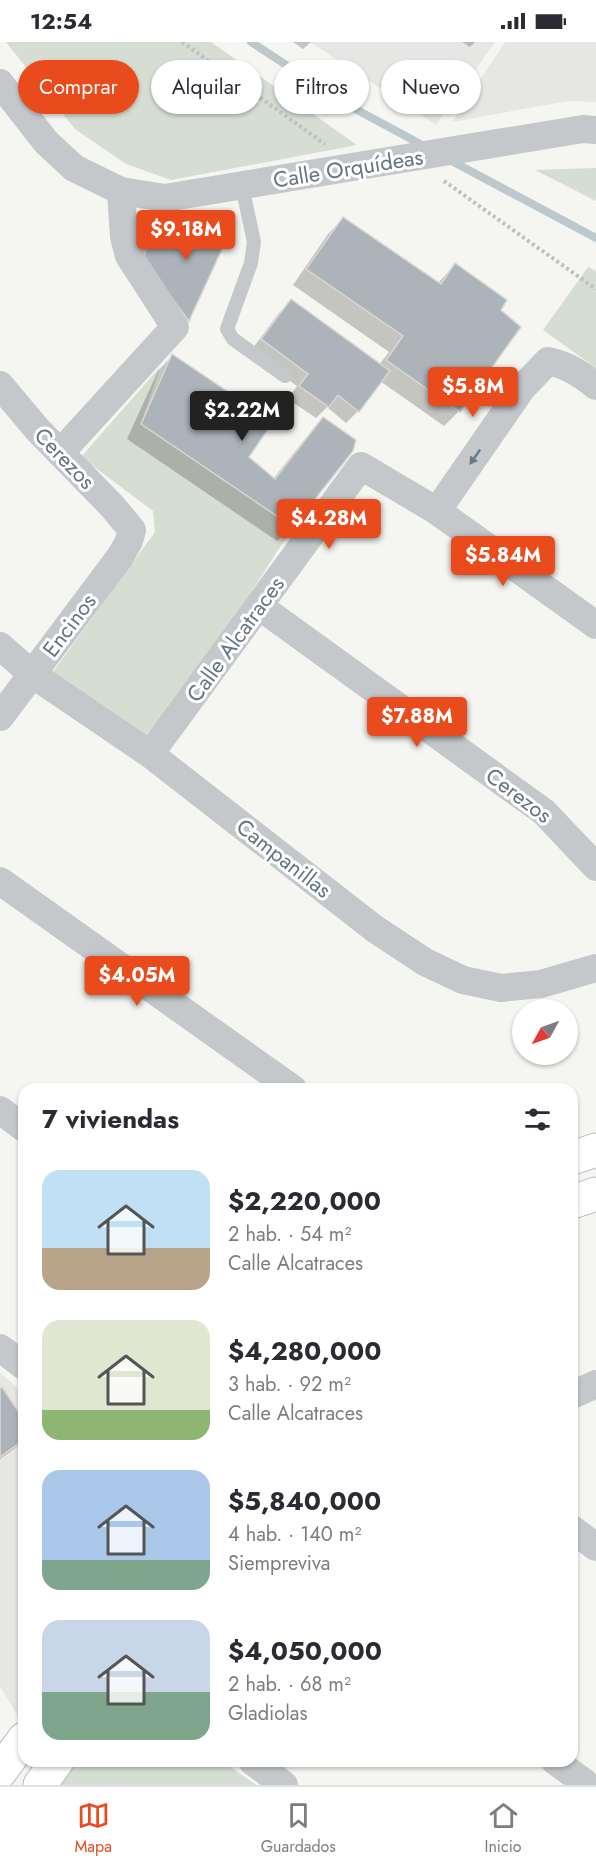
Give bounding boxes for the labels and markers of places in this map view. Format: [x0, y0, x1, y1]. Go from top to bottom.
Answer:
pin: $9.18M [137, 210, 235, 261]
pin: $5.8M [431, 367, 515, 418]
pin: $2.22M [193, 391, 291, 442]
pin: $4.28M [280, 499, 378, 550]
pin: $5.84M [454, 536, 552, 587]
pin: $7.88M [368, 697, 466, 748]
pin: $4.05M [88, 956, 186, 1007]

